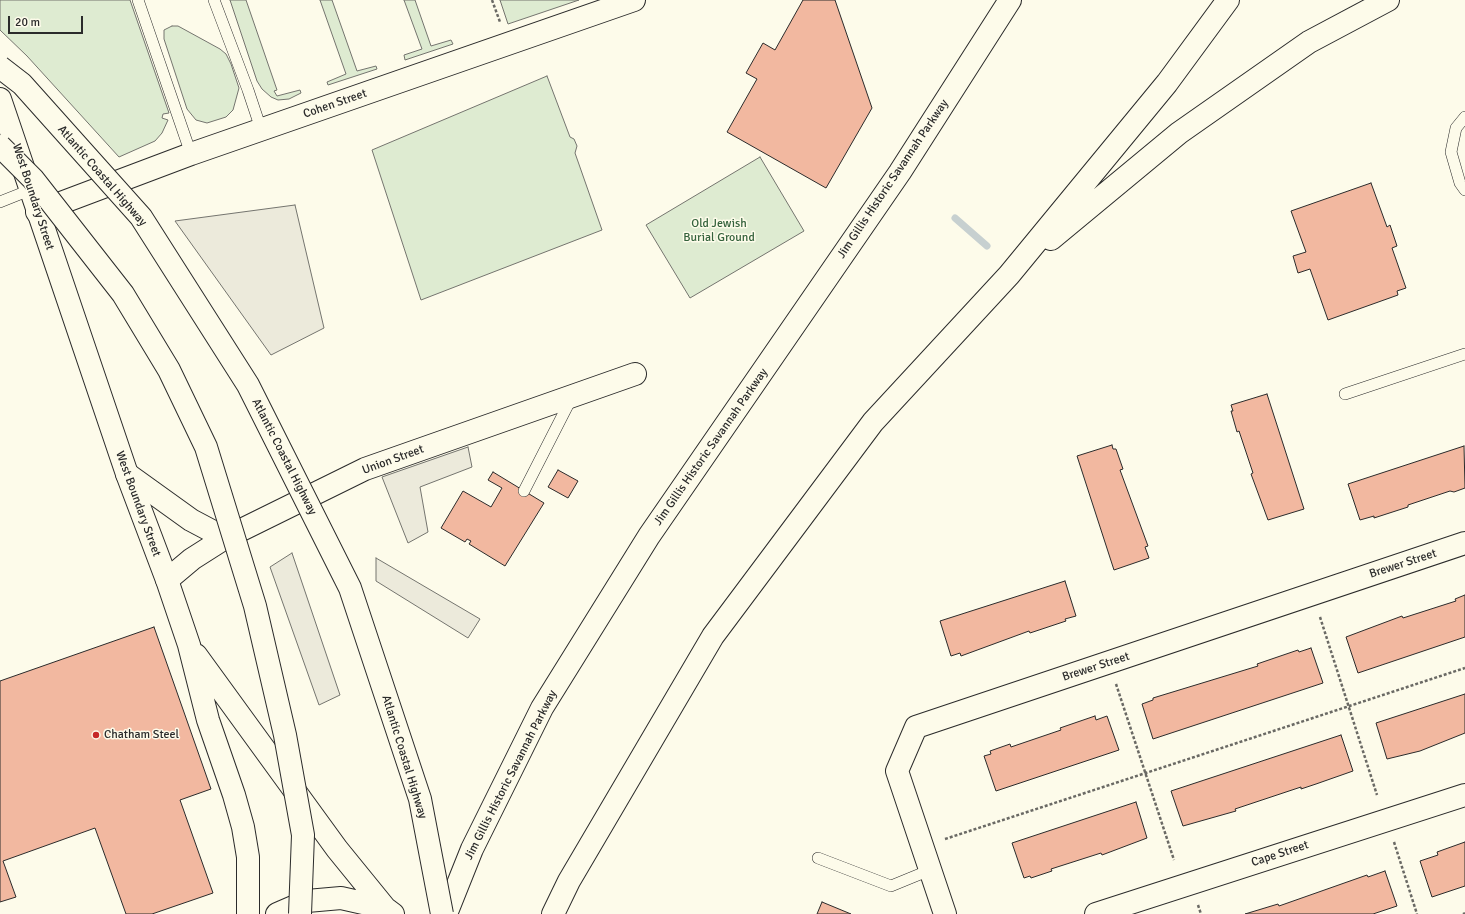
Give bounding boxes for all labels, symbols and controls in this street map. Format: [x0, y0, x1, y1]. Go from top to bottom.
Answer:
scale bar [10, 8, 85, 34]
text: 20 m [15, 15, 40, 30]
street label: Cohen Street [301, 86, 369, 122]
street label: Jim Gillis Historic Savannah Parkway [834, 97, 952, 261]
street label: Atlantic Coastal Highway [54, 123, 150, 229]
street label: West Boundary Street [9, 142, 57, 252]
park label: Old Jewish Burial Ground [683, 217, 755, 245]
street label: Jim Gillis Historic Savannah Parkway [651, 366, 771, 528]
street label: Atlantic Coastal Highway [248, 396, 320, 518]
street label: Union Street [360, 442, 426, 478]
street label: West Boundary Street [112, 449, 164, 559]
street label: Brewer Street [1368, 546, 1438, 582]
street label: Brewer Street [1061, 649, 1131, 685]
street label: Jim Gillis Historic Savannah Parkway [462, 688, 560, 862]
street label: Atlantic Coastal Highway [378, 693, 430, 821]
place label: Chatham Steel [104, 728, 179, 742]
marker: Chatham Steel [91, 730, 101, 740]
street label: Cape Street [1249, 838, 1311, 870]

